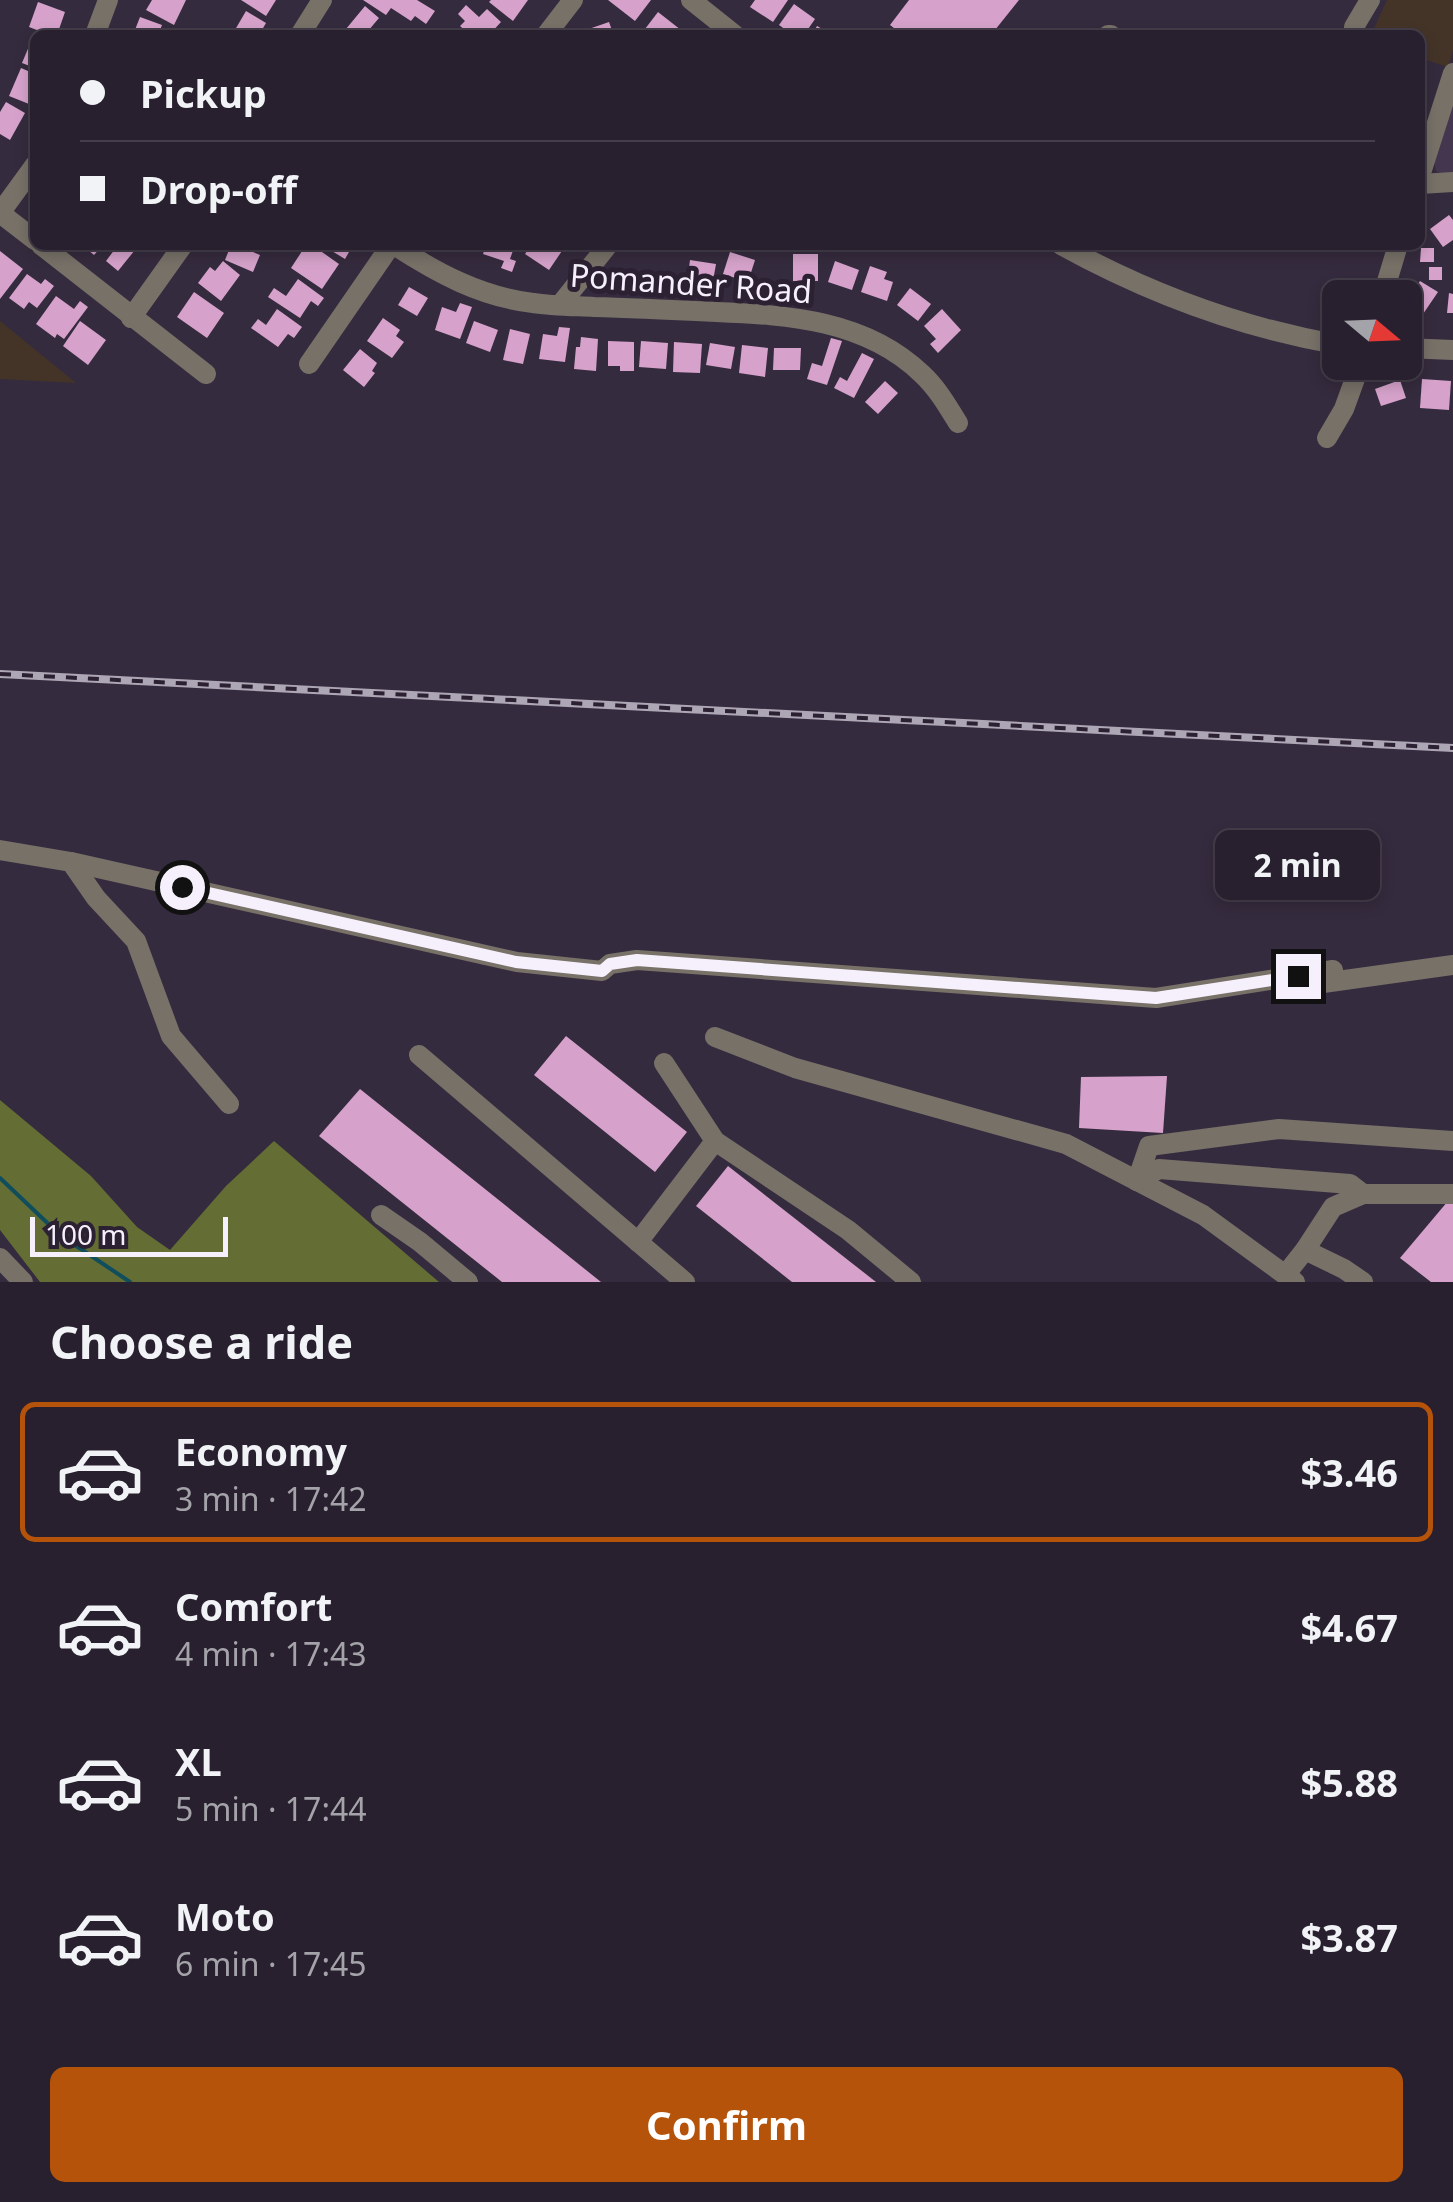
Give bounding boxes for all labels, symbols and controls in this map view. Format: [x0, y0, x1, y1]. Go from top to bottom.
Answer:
text: Pickup [140, 67, 267, 119]
text: Drop-off [140, 163, 297, 215]
street label: Pomander Road [569, 253, 814, 312]
north arrow [1322, 280, 1422, 380]
map controls [1322, 280, 1422, 380]
callout: 2 min [1216, 831, 1380, 901]
text: 2 min [1253, 843, 1342, 886]
route start [160, 865, 205, 910]
route end [1276, 954, 1321, 999]
scale bar [30, 1212, 228, 1256]
text: 100 m [45, 1215, 127, 1253]
text: Choose a ride [50, 1311, 353, 1372]
text: Economy [175, 1425, 347, 1477]
icon: car [55, 1427, 145, 1517]
text: $3.46 [1300, 1446, 1398, 1498]
text: 3 min · 17:42 [175, 1477, 367, 1520]
text: Comfort [175, 1580, 332, 1632]
icon: car [55, 1582, 145, 1672]
text: $4.67 [1300, 1601, 1398, 1653]
text: 4 min · 17:43 [175, 1632, 367, 1675]
text: XL [175, 1735, 222, 1787]
icon: car [55, 1737, 145, 1827]
text: $5.88 [1300, 1756, 1398, 1808]
text: 5 min · 17:44 [175, 1787, 367, 1830]
text: Moto [175, 1890, 275, 1942]
icon: car [55, 1892, 145, 1982]
text: $3.87 [1300, 1911, 1398, 1963]
text: 6 min · 17:45 [175, 1942, 367, 1985]
button: Confirm [50, 2067, 1403, 2182]

